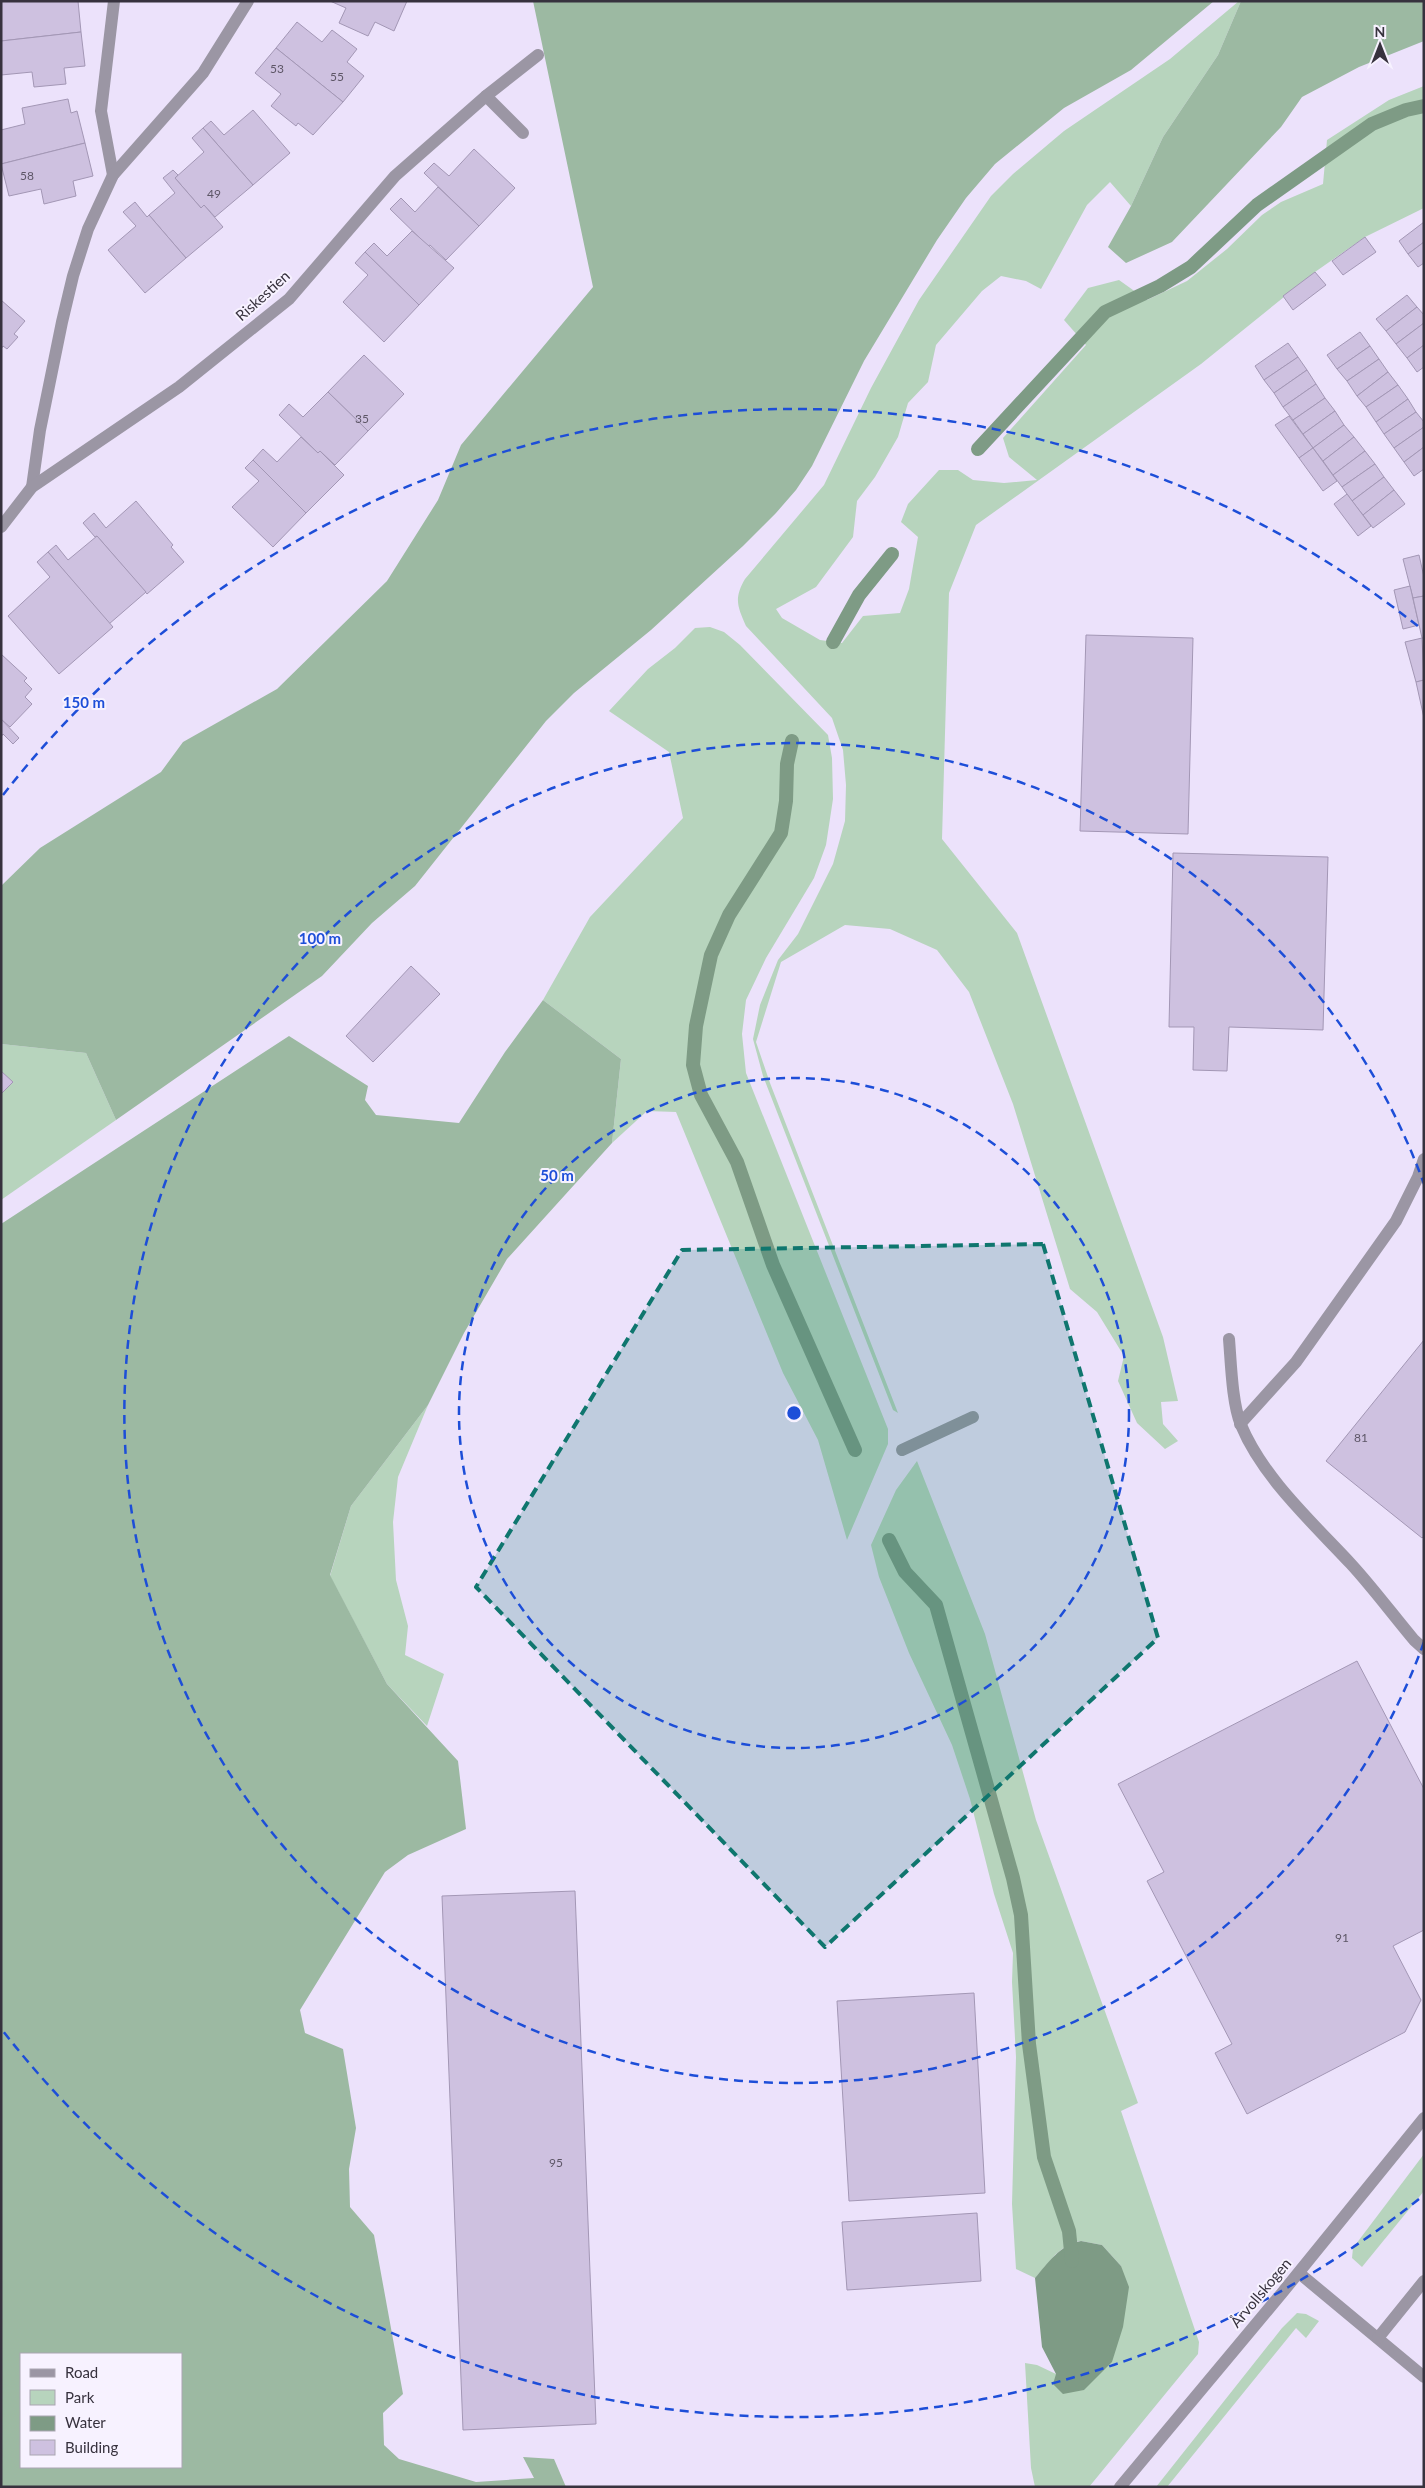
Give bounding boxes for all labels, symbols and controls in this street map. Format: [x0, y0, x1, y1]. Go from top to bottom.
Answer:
north arrow [1355, 20, 1405, 70]
text: N [1375, 23, 1385, 40]
house number: 53 [270, 61, 284, 76]
house number: 55 [330, 69, 344, 84]
house number: 58 [20, 168, 34, 183]
house number: 49 [207, 186, 221, 201]
street label: Riskestien [232, 266, 293, 324]
house number: 35 [355, 411, 369, 426]
text: 150 m [63, 693, 105, 711]
text: 100 m [299, 929, 341, 947]
text: 50 m [540, 1166, 574, 1184]
centre of rings [785, 1404, 803, 1422]
house number: 81 [1354, 1430, 1368, 1445]
house number: 91 [1335, 1930, 1349, 1945]
house number: 95 [549, 2155, 563, 2170]
street label: Årvollskogen [1226, 2254, 1294, 2331]
legend [20, 2353, 182, 2468]
text: Road [65, 2363, 98, 2381]
text: Park [65, 2388, 95, 2406]
text: Water [65, 2413, 106, 2431]
text: Building [65, 2438, 118, 2456]

